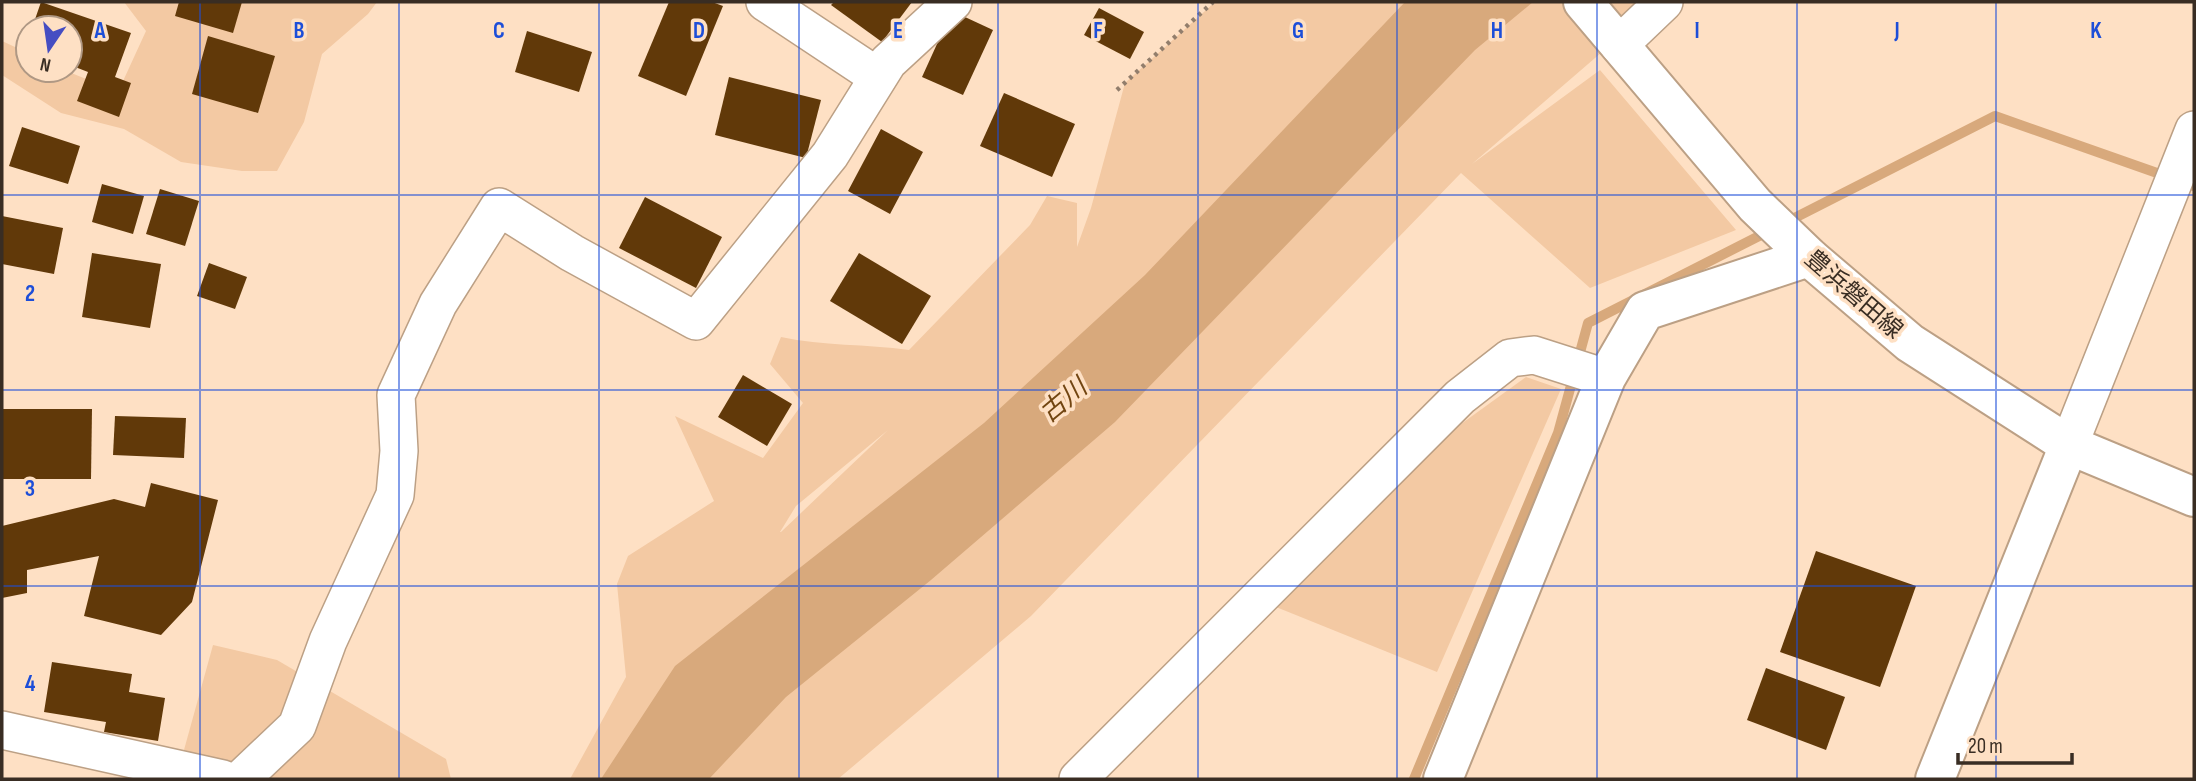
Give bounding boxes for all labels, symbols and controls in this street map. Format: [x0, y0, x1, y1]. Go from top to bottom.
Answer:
north arrow [14, 14, 84, 84]
text: A [94, 17, 107, 45]
text: B [294, 17, 305, 45]
text: C [493, 17, 505, 45]
text: D [693, 17, 705, 45]
text: E [893, 17, 903, 45]
text: F [1093, 17, 1103, 45]
text: G [1292, 17, 1304, 45]
text: H [1491, 17, 1503, 45]
text: I [1694, 17, 1700, 45]
text: J [1893, 17, 1900, 45]
text: K [2090, 17, 2102, 45]
text: N [38, 52, 53, 76]
street label: 豊浜磐田線 [1799, 244, 1908, 345]
text: 2 [25, 280, 35, 308]
water label: 古川 [1034, 371, 1096, 430]
text: 3 [25, 475, 35, 503]
text: 4 [25, 670, 36, 698]
scale bar [1958, 722, 2072, 766]
text: 20 m [1968, 734, 2003, 759]

